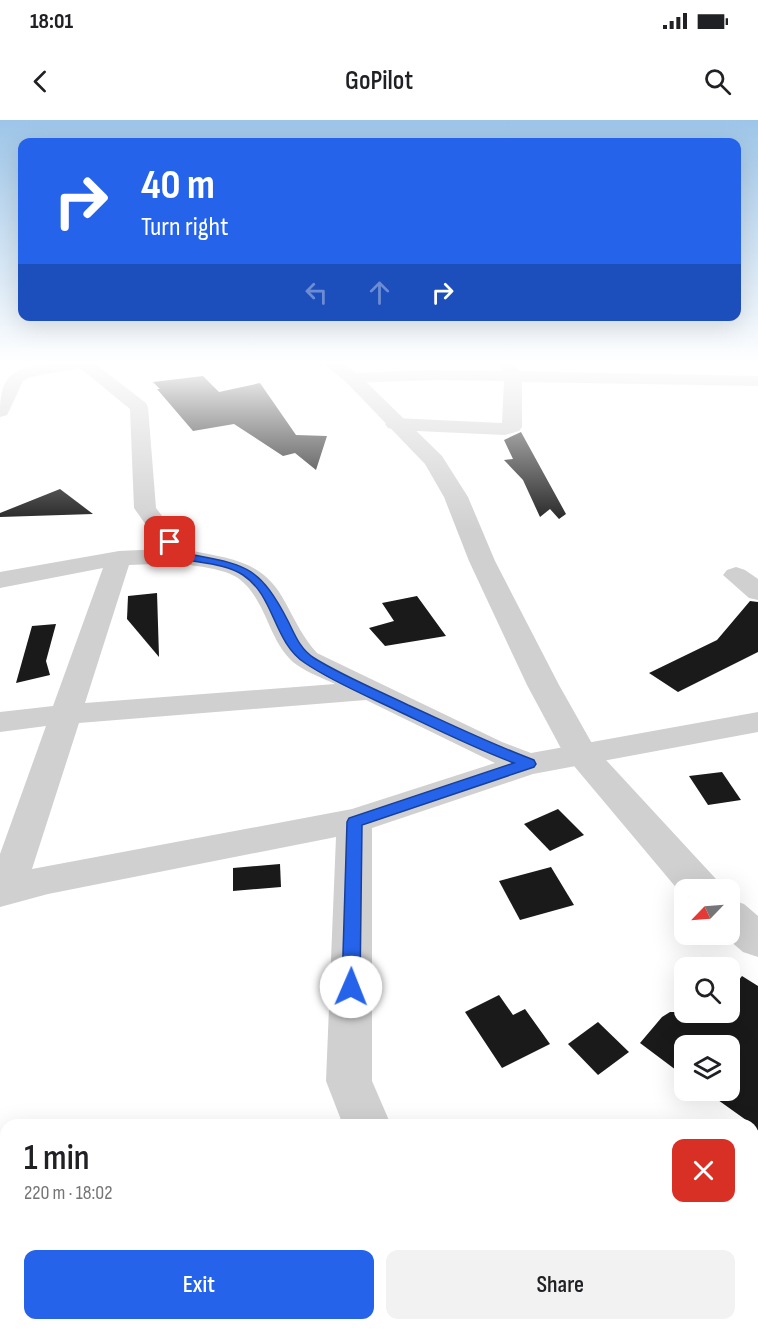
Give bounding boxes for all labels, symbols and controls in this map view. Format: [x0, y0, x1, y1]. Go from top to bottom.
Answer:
text: 18:01 [30, 8, 73, 35]
icon: back [24, 65, 57, 98]
text: GoPilot [345, 65, 413, 97]
icon: search [701, 65, 734, 98]
text: 40 m [141, 160, 215, 211]
icon: right [42, 162, 120, 240]
text: Turn right [141, 211, 228, 243]
icon: left [300, 276, 333, 309]
icon: ahead [363, 276, 396, 309]
icon: right [426, 276, 459, 309]
pin [144, 516, 195, 567]
icon: arrive [153, 525, 186, 558]
north arrow [674, 879, 740, 945]
map controls [674, 879, 740, 1101]
position arrow [319, 955, 383, 1019]
button: search [674, 957, 740, 1023]
button: layers [674, 1035, 740, 1101]
text: 1 min [24, 1137, 89, 1180]
button: close [672, 1139, 735, 1202]
text: 220 m · 18:02 [24, 1181, 112, 1205]
button: Exit [24, 1250, 374, 1319]
button: Share [386, 1250, 735, 1319]

